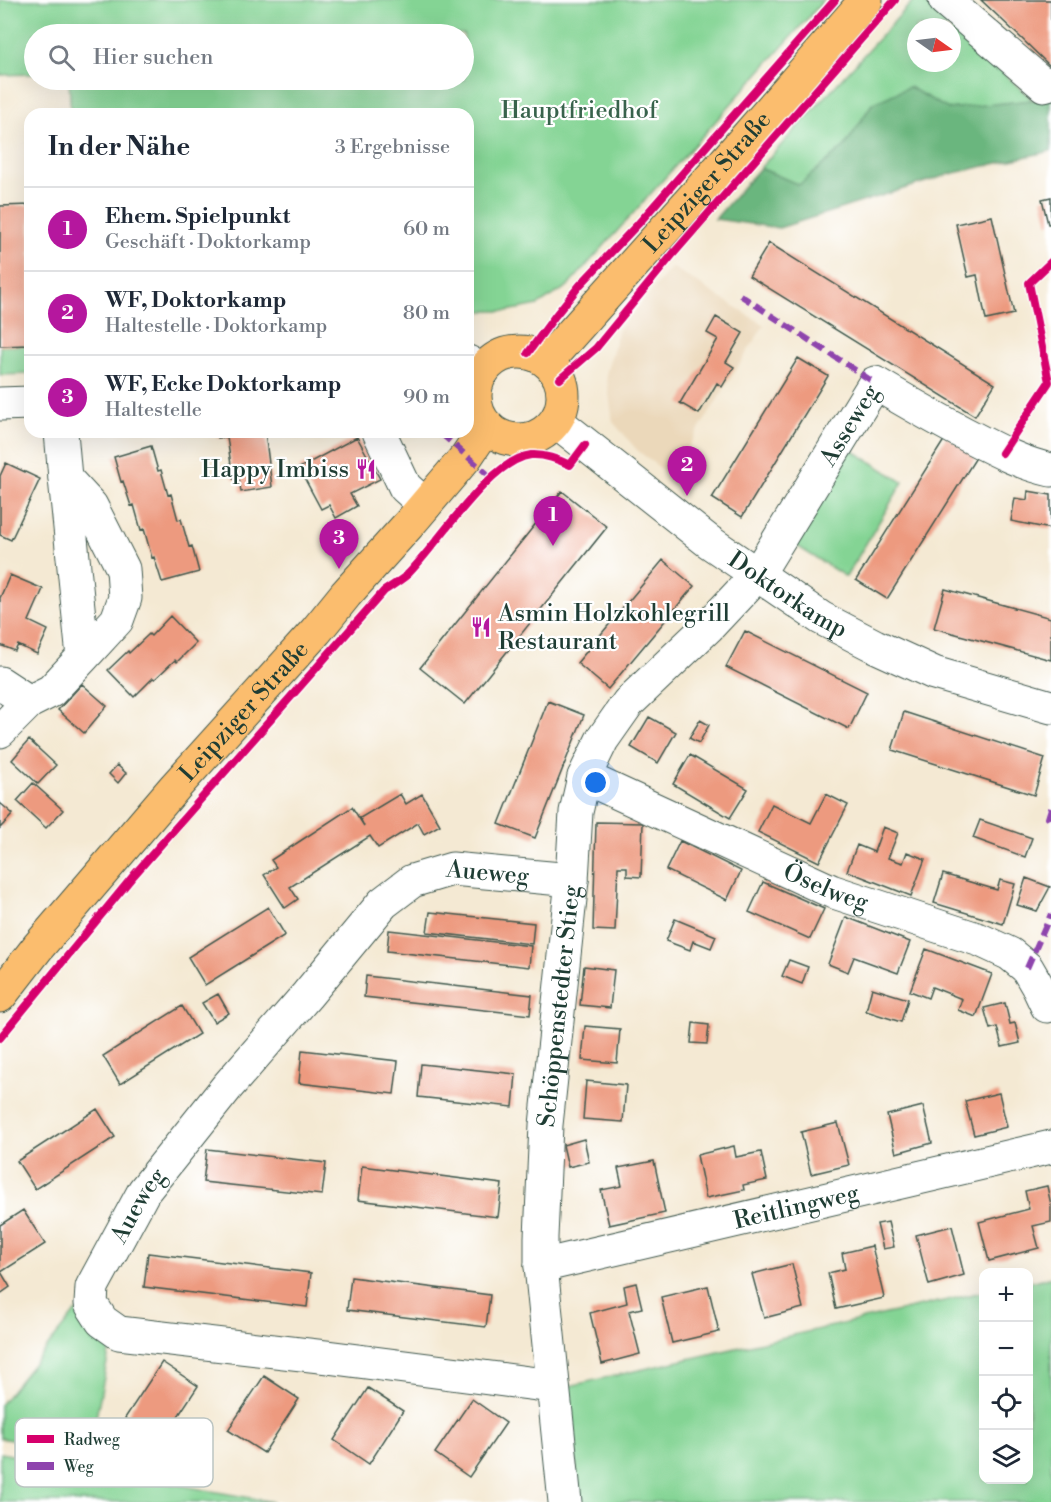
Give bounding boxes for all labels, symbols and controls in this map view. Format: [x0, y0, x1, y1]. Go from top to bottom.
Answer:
north arrow [907, 18, 961, 72]
search box [24, 24, 474, 90]
icon: search [45, 41, 78, 74]
text: Hier suchen [93, 44, 213, 71]
park label: Hauptfriedhof [501, 96, 659, 126]
street label: Leipziger Straße [637, 106, 778, 260]
text: In der Nähe [48, 131, 190, 163]
text: 3 Ergebnisse [335, 135, 450, 160]
text: Ehem. Spielpunkt [105, 203, 290, 230]
text: 1 [63, 217, 72, 242]
text: 60 m [403, 217, 450, 242]
text: Geschäft · Doktorkamp [105, 230, 311, 255]
text: WF, Doktorkamp [105, 287, 286, 314]
text: 2 [61, 301, 74, 326]
text: 80 m [403, 301, 450, 326]
text: Haltestelle · Doktorkamp [105, 314, 327, 339]
text: WF, Ecke Doktorkamp [105, 371, 342, 398]
street label: Asseweg [813, 379, 887, 473]
text: 3 [61, 385, 74, 410]
text: 90 m [403, 385, 450, 410]
text: Haltestelle [105, 398, 202, 423]
pin: 2 [668, 446, 706, 496]
place label: Happy Imbiss [201, 455, 349, 485]
restaurant icon: Happy Imbiss [354, 457, 378, 481]
pin: 1 [534, 496, 572, 546]
pin: 3 [320, 520, 358, 569]
street label: Doktorkamp [722, 545, 852, 645]
place label: Asmin Holzkohlegrill Restaurant [497, 599, 730, 657]
restaurant icon: Asmin Holzkohlegrill Restaurant [469, 615, 493, 639]
street label: Leipziger Straße [173, 635, 316, 788]
your location [581, 768, 610, 797]
street label: Aueweg [444, 854, 531, 892]
street label: Öselweg [778, 856, 873, 918]
street label: Schöppenstedter Stieg [532, 883, 587, 1129]
street label: Aueweg [104, 1161, 173, 1250]
street label: Reitlingweg [731, 1178, 863, 1237]
map controls [979, 1268, 1033, 1484]
button: + [979, 1268, 1033, 1322]
button: − [979, 1322, 1033, 1376]
button: locate [979, 1376, 1033, 1430]
legend [15, 1418, 213, 1487]
text: Radweg [64, 1430, 121, 1450]
button: layers [979, 1430, 1033, 1484]
text: Weg [63, 1457, 95, 1477]

